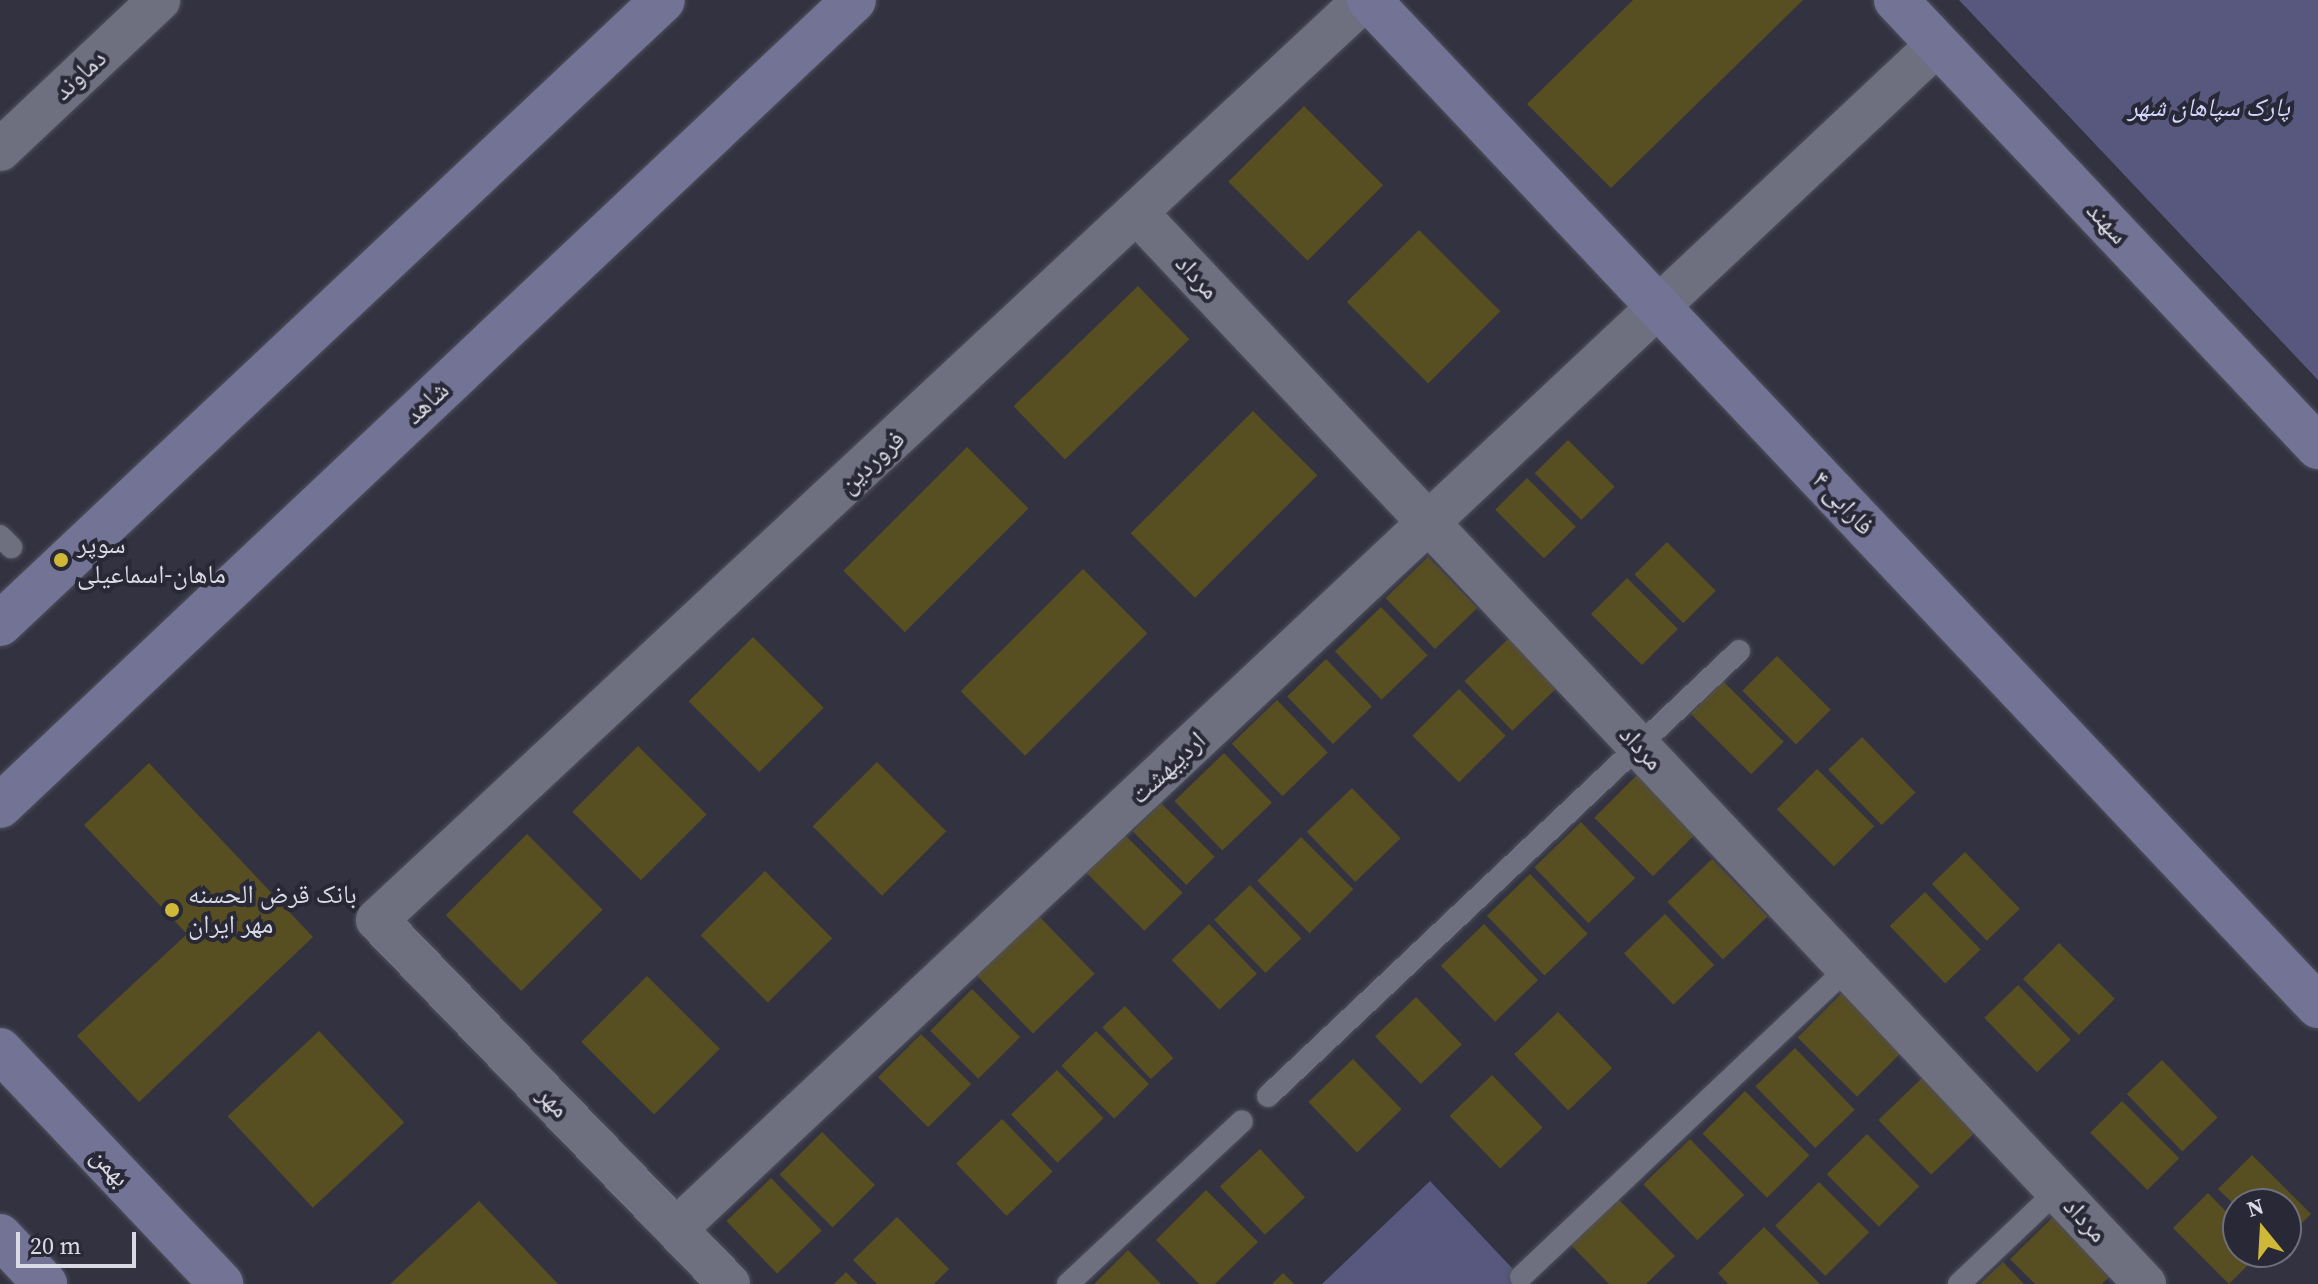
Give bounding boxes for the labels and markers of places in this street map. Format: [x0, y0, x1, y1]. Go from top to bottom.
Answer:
place label: سوپر ماهان-اسماعیلی [77, 529, 226, 590]
marker: سوپر ماهان-اسماعیلی [52, 551, 70, 569]
place label: بانک قرض الحسنه مهر ایران [188, 879, 357, 940]
marker: بانک قرض الحسنه مهر ایران [163, 901, 181, 919]

